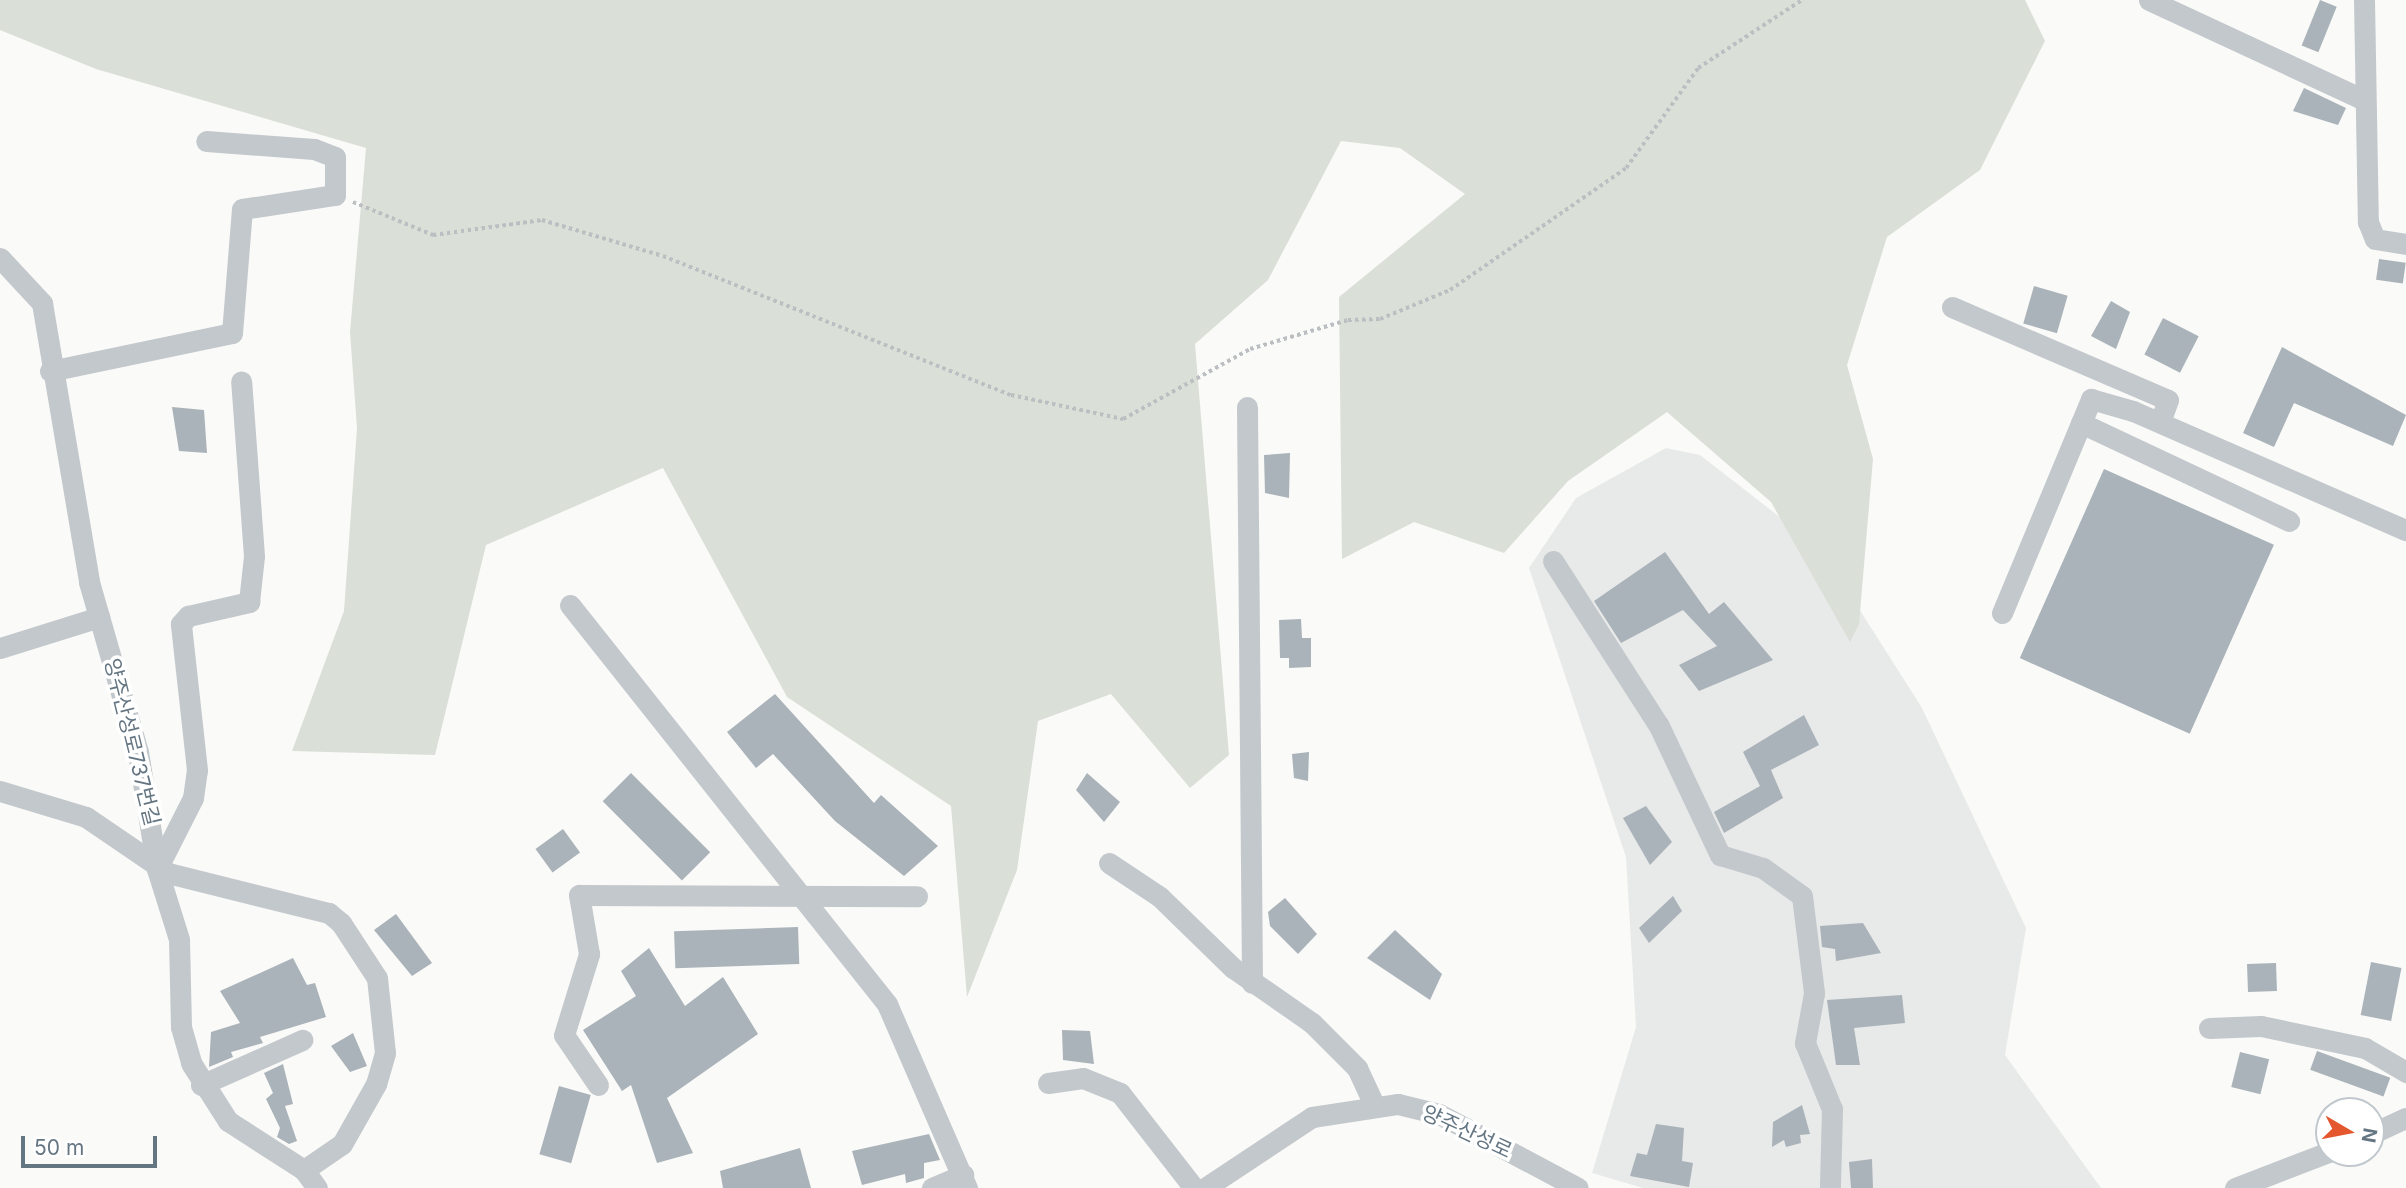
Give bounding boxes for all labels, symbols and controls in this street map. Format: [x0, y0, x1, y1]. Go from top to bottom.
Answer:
street label: 양주산성로737번길 [99, 656, 165, 828]
north arrow [2315, 1097, 2385, 1167]
street label: 양주산성로 [1418, 1100, 1516, 1164]
scale bar [24, 1122, 161, 1166]
text: N [2357, 1126, 2382, 1145]
text: 50 m [34, 1135, 84, 1160]

